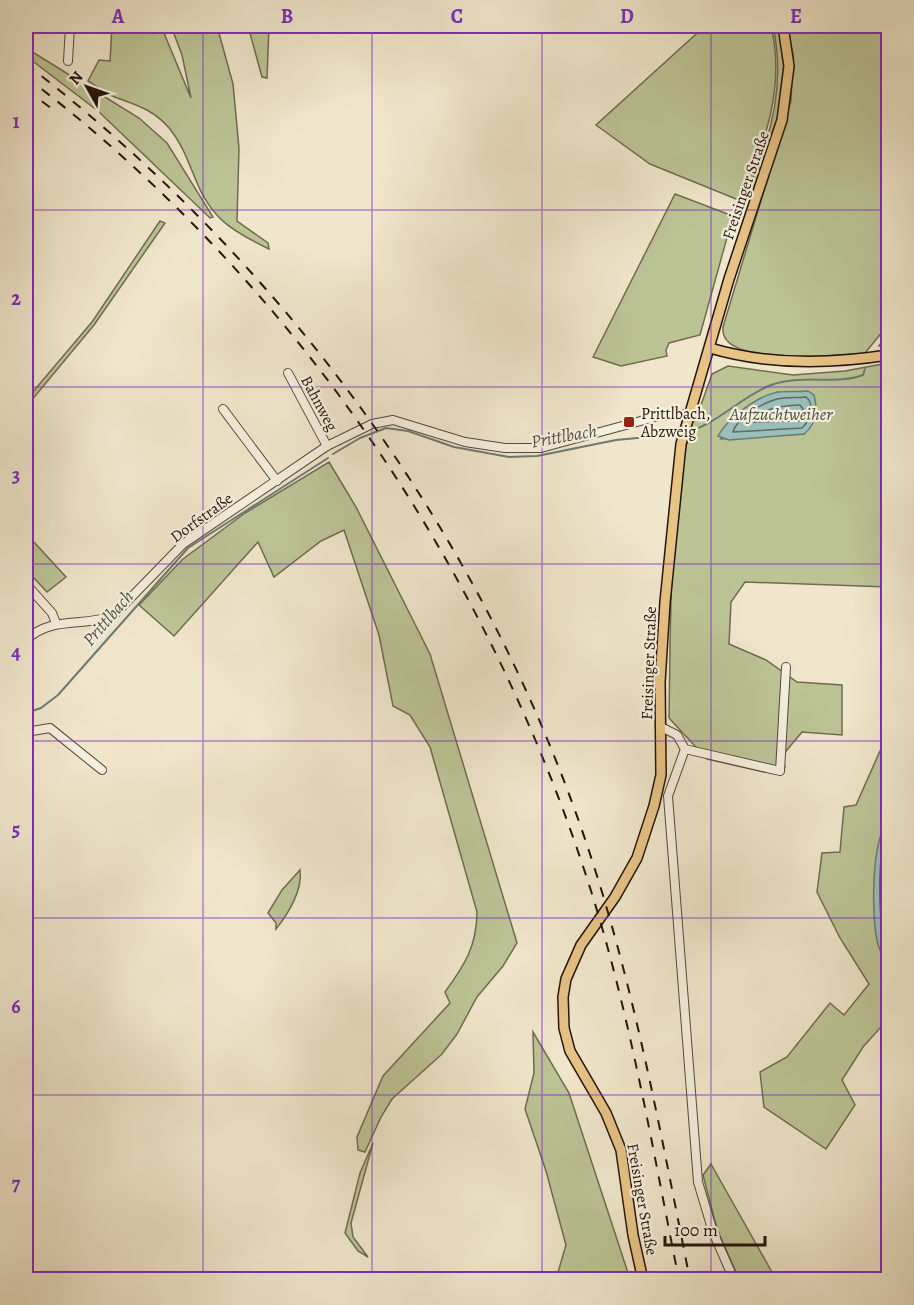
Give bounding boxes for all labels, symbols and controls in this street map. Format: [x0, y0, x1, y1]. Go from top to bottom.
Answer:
text: A [111, 3, 125, 30]
text: B [281, 3, 293, 30]
text: C [451, 3, 463, 30]
text: D [620, 3, 634, 30]
text: E [790, 3, 802, 30]
north arrow [57, 57, 117, 117]
text: N [64, 66, 89, 90]
text: 1 [12, 108, 20, 135]
street label: Freisinger Straße [717, 128, 775, 243]
text: 2 [11, 285, 21, 312]
street label: Bahnweg [295, 372, 343, 435]
water label: Aufzuchtweiher [728, 402, 833, 426]
place label: Prittlbach, Abzweig [640, 403, 710, 443]
marker: Prittlbach, Abzweig [622, 415, 636, 429]
water label: Prittlbach [529, 418, 599, 454]
text: 3 [12, 462, 20, 489]
street label: Dorfstraße [166, 488, 237, 548]
water label: Prittlbach [77, 585, 139, 651]
street label: Freisinger Straße [636, 606, 662, 720]
text: 4 [11, 639, 21, 666]
text: 5 [12, 816, 20, 843]
text: 6 [11, 993, 21, 1020]
street label: Freisinger Straße [621, 1141, 663, 1257]
text: 7 [12, 1170, 21, 1197]
scale bar [665, 1209, 766, 1247]
text: 100 m [674, 1218, 718, 1242]

